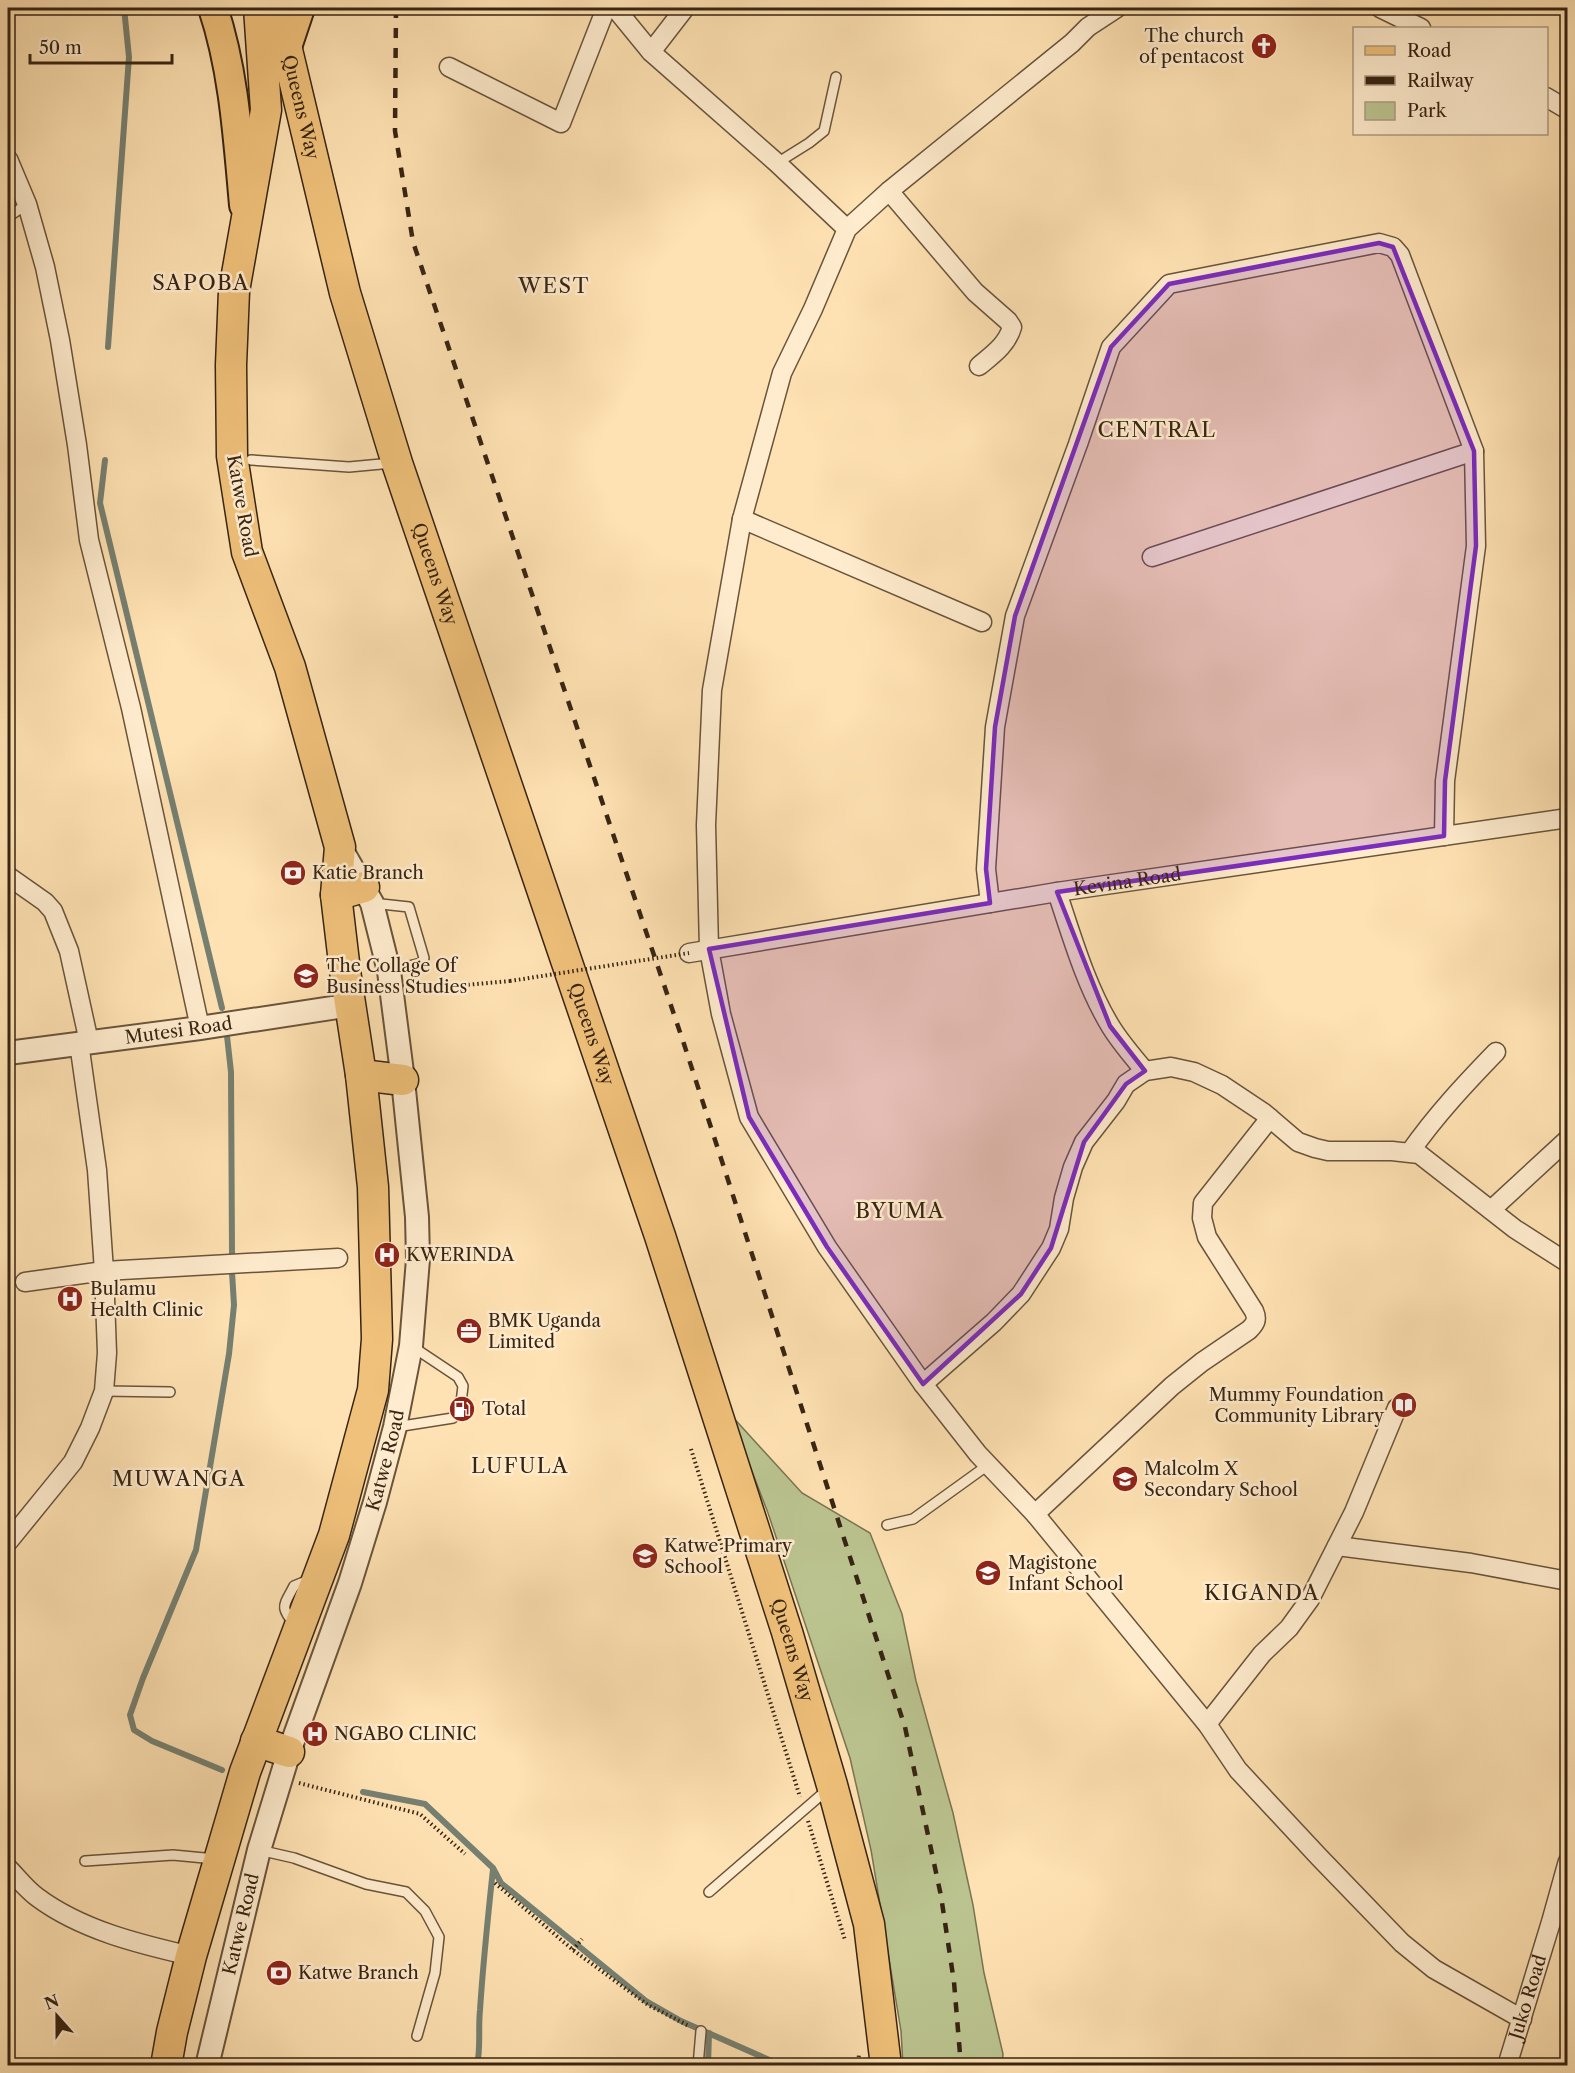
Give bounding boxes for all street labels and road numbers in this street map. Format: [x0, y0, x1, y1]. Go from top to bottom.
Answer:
street label: Queens Way [278, 53, 324, 163]
street label: Katwe Road [222, 453, 262, 559]
street label: Queens Way [407, 520, 463, 629]
street label: Kevina Road [1072, 863, 1183, 900]
street label: Queens Way [564, 980, 619, 1089]
street label: Mutesi Road [124, 1012, 234, 1049]
street label: Katwe Road [362, 1408, 409, 1514]
street label: Queens Way [766, 1596, 818, 1705]
street label: Katwe Road [218, 1871, 264, 1977]
street label: Juko Road [1504, 1952, 1551, 2045]

